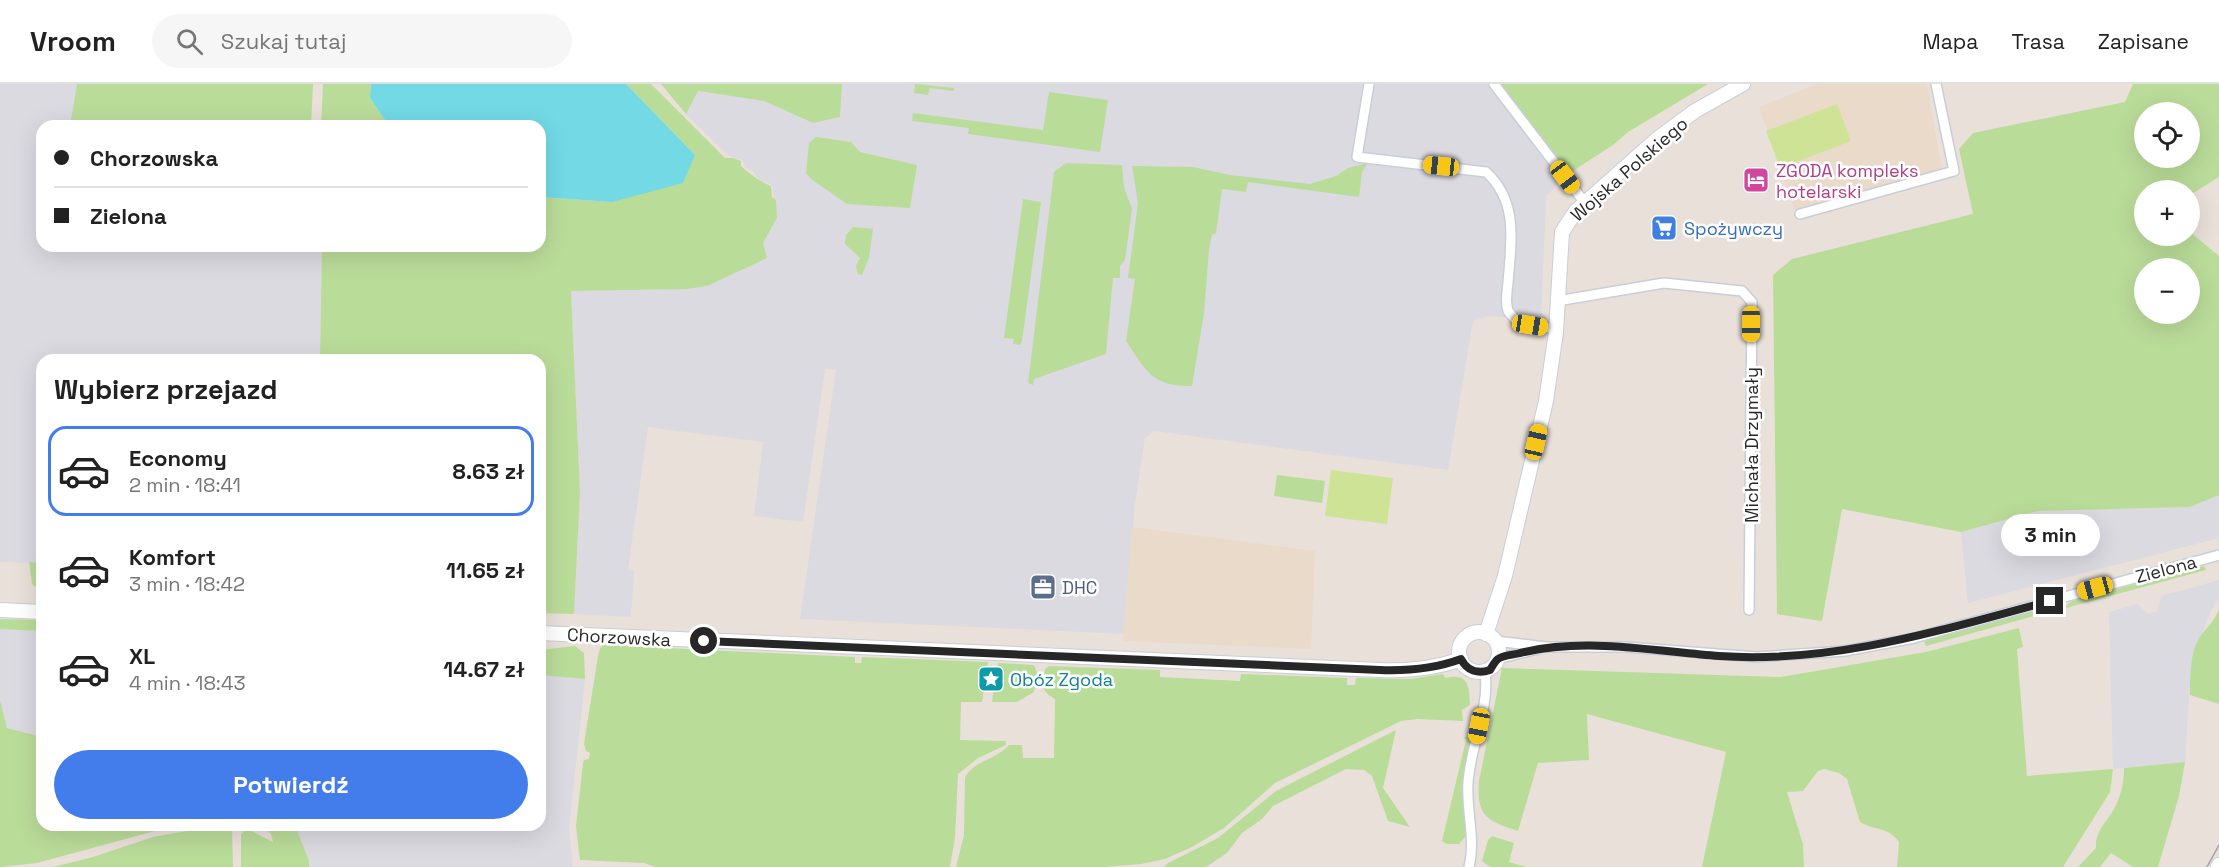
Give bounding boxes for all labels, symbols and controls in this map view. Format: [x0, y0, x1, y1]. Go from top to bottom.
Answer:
search box [152, 14, 572, 68]
text: Vroom [30, 23, 116, 59]
icon: search [173, 25, 206, 58]
text: Szukaj tutaj [221, 27, 346, 55]
text: Mapa [1923, 28, 1978, 55]
text: Trasa [2011, 28, 2065, 55]
text: Zapisane [2098, 28, 2189, 55]
map controls [2134, 102, 2200, 324]
button: locate [2134, 102, 2200, 168]
street label: Wojska Polskiego [1566, 112, 1692, 226]
text: Chorzowska [90, 144, 218, 172]
car [1422, 155, 1460, 177]
car [1547, 157, 1583, 197]
place label: ZGODA kompleks hotelarski [1776, 159, 1918, 203]
hotel icon: ZGODA kompleks hotelarski [1741, 165, 1771, 195]
button: + [2134, 180, 2200, 246]
text: Zielona [90, 202, 167, 230]
supermarket icon: Spożywczy [1649, 213, 1679, 243]
place label: Spożywczy [1684, 217, 1783, 240]
button: − [2134, 258, 2200, 324]
car [1742, 306, 1760, 342]
car [1511, 313, 1549, 337]
street label: Michała Drzymały [1740, 367, 1763, 523]
text: Wybierz przejazd [54, 372, 278, 407]
car [1523, 422, 1549, 462]
icon: car [57, 444, 111, 498]
text: Economy [129, 444, 227, 472]
text: 8.63 zł [453, 457, 525, 485]
text: 2 min · 18:41 [129, 472, 241, 498]
callout: 3 min [2000, 514, 2100, 556]
text: 3 min [2025, 522, 2076, 548]
icon: car [57, 543, 111, 597]
text: Komfort [129, 543, 216, 571]
street label: Zielona [2133, 550, 2199, 588]
text: 11.65 zł [446, 556, 525, 584]
text: 3 min · 18:42 [129, 571, 245, 597]
office icon: DHC [1028, 572, 1058, 602]
car [2075, 575, 2115, 601]
place label: DHC [1062, 576, 1097, 599]
route end [2036, 587, 2063, 614]
street label: Chorzowska [566, 623, 672, 651]
route start [690, 627, 717, 654]
icon: car [57, 642, 111, 696]
text: XL [129, 642, 155, 670]
text: 14.67 zł [443, 655, 525, 683]
place icon: Obóz Zgoda [976, 664, 1006, 694]
place label: Obóz Zgoda [1010, 668, 1113, 691]
text: 4 min · 18:43 [129, 670, 245, 696]
car [1467, 707, 1491, 745]
button: Potwierdź [54, 750, 528, 819]

